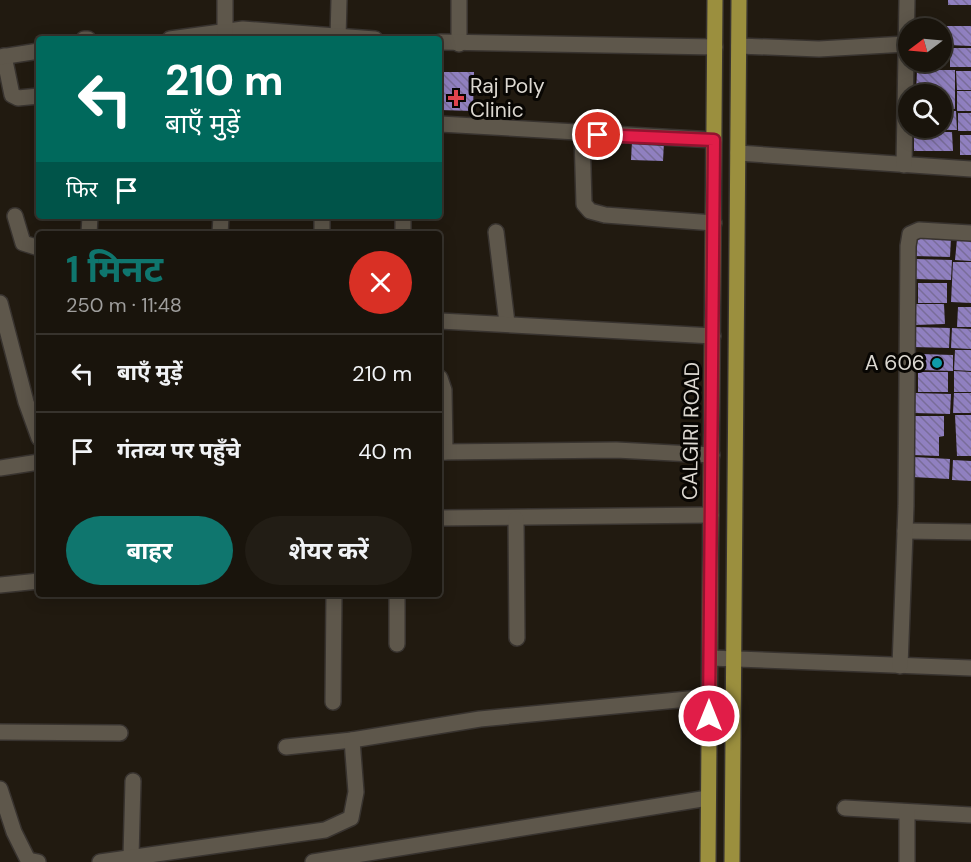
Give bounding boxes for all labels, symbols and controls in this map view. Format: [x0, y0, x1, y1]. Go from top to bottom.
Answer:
north arrow [898, 18, 952, 72]
map controls [898, 18, 952, 138]
text: 210 m [165, 53, 283, 108]
icon: left [66, 60, 144, 138]
place label: Raj Poly Clinic [470, 72, 545, 124]
button: search [898, 84, 952, 138]
marker: Raj Poly Clinic [447, 89, 465, 107]
text: बाएँ मुड़ें [165, 106, 240, 141]
pin [572, 109, 623, 160]
icon: arrive [581, 118, 614, 151]
icon: arrive [110, 174, 143, 207]
text: फिर [66, 175, 98, 204]
text: 1 मिनट [66, 246, 163, 293]
button: close [349, 251, 412, 314]
text: 250 m · 11:48 [66, 292, 182, 318]
place label: A 606 [865, 349, 925, 377]
marker: A 606 [930, 356, 944, 370]
icon: left [66, 357, 99, 390]
text: बाएँ मुड़ें [117, 358, 183, 387]
text: 210 m [352, 359, 412, 388]
street label: CALGIRI ROAD [676, 362, 706, 500]
icon: arrive [66, 435, 99, 468]
text: गंतव्य पर पहुँचे [117, 436, 240, 465]
text: 40 m [358, 437, 412, 466]
button: बाहर [66, 516, 233, 585]
button: शेयर करें [245, 516, 412, 585]
position arrow [677, 684, 741, 748]

